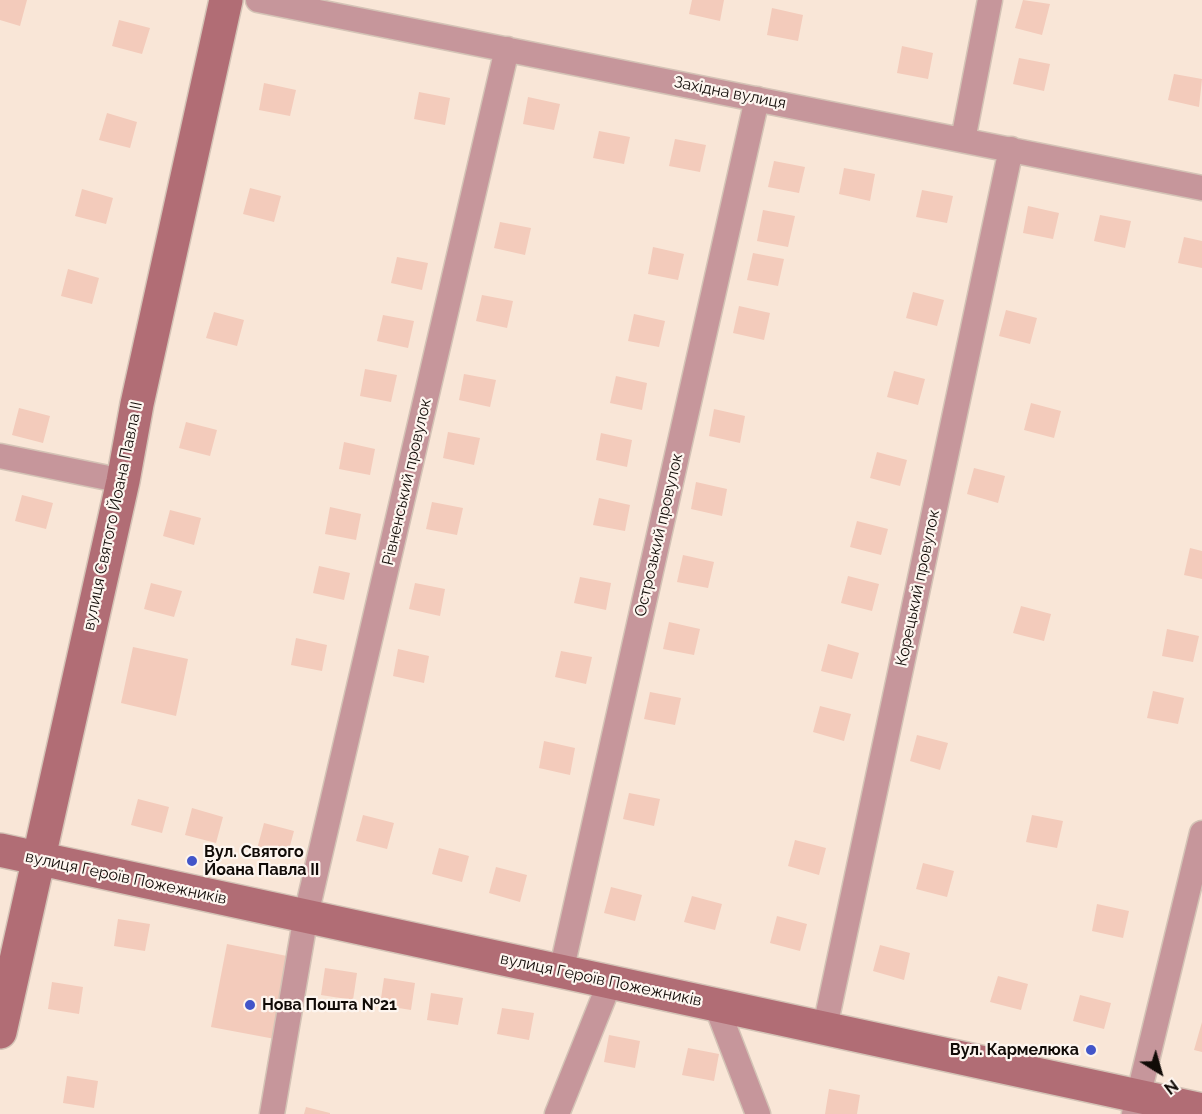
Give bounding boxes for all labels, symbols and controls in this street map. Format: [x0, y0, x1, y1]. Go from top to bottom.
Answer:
street label: Західна вулиця [672, 73, 788, 113]
street label: Рівненський провулок [378, 397, 436, 567]
street label: вулиця Святого Йоана Павла II [79, 400, 147, 632]
street label: Острозький провулок [631, 451, 687, 619]
street label: Корецький провулок [892, 508, 944, 668]
place label: Вул. Святого Йоана Павла ІІ [204, 842, 319, 880]
street label: вулиця Героїв Пожежників [24, 847, 228, 909]
marker: Вул. Святого Йоана Павла ІІ [185, 854, 199, 868]
street label: вулиця Героїв Пожежників [499, 949, 703, 1011]
place label: Нова Пошта №21 [262, 995, 397, 1015]
marker: Нова Пошта №21 [243, 998, 257, 1012]
place label: Вул. Кармелюка [950, 1040, 1079, 1060]
north arrow [1130, 1042, 1190, 1102]
marker: Вул. Кармелюка [1084, 1043, 1098, 1057]
text: N [1161, 1076, 1182, 1098]

